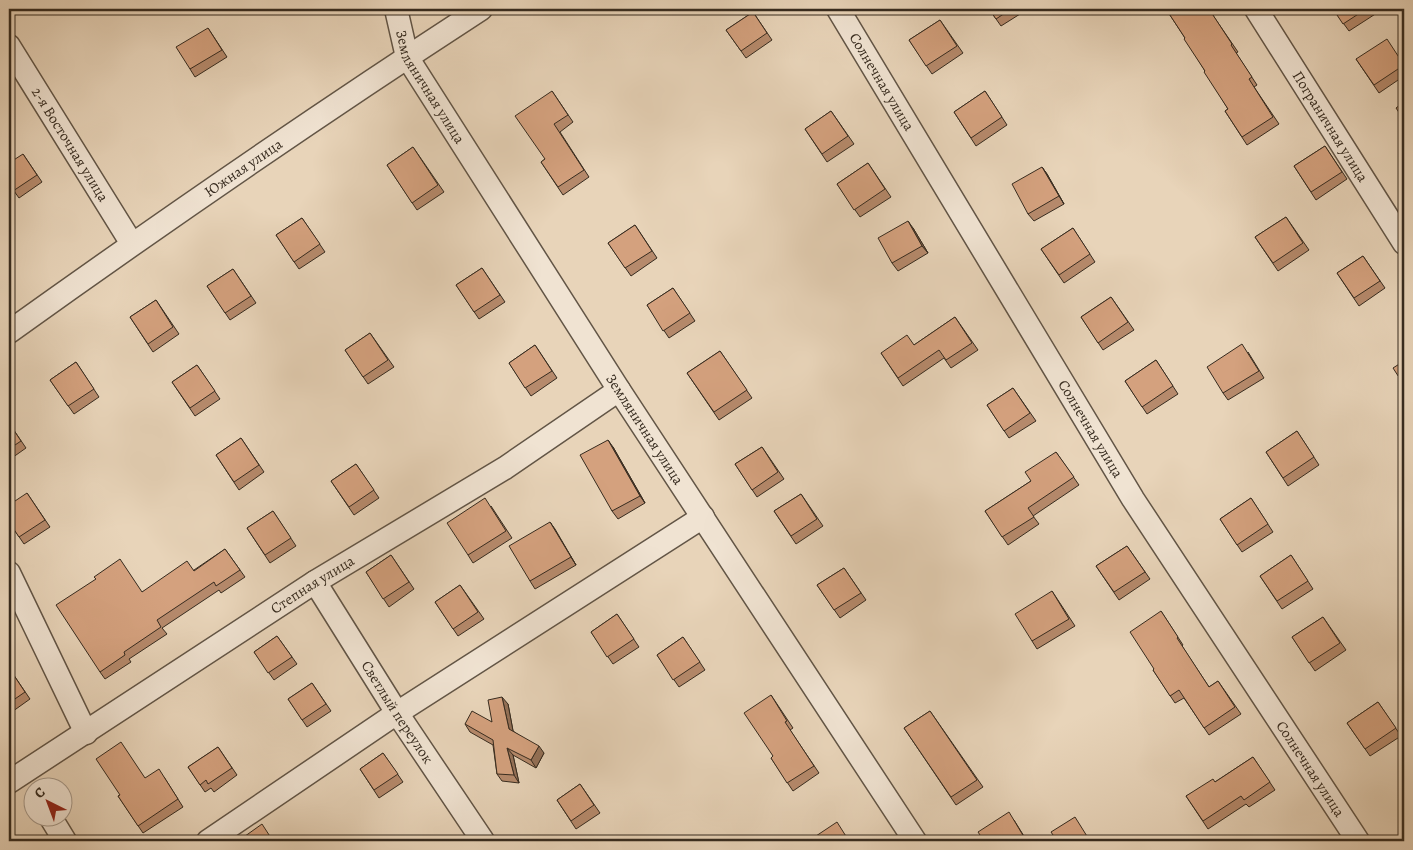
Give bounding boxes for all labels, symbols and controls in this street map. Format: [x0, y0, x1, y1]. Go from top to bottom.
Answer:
street label: Земляничная улица [391, 28, 470, 148]
street label: Солнечная улица [845, 29, 919, 135]
street label: Пограничная улица [1288, 67, 1373, 186]
street label: 2-я Восточная улица [27, 83, 113, 206]
street label: Южная улица [200, 134, 286, 202]
street label: Земляничная улица [601, 370, 688, 488]
street label: Солнечная улица [1054, 376, 1128, 482]
street label: Степная улица [267, 551, 358, 618]
street label: Светлый переулок [357, 657, 438, 768]
street label: Солнечная улица [1272, 717, 1349, 821]
north arrow [22, 778, 72, 828]
text: С [30, 783, 49, 803]

